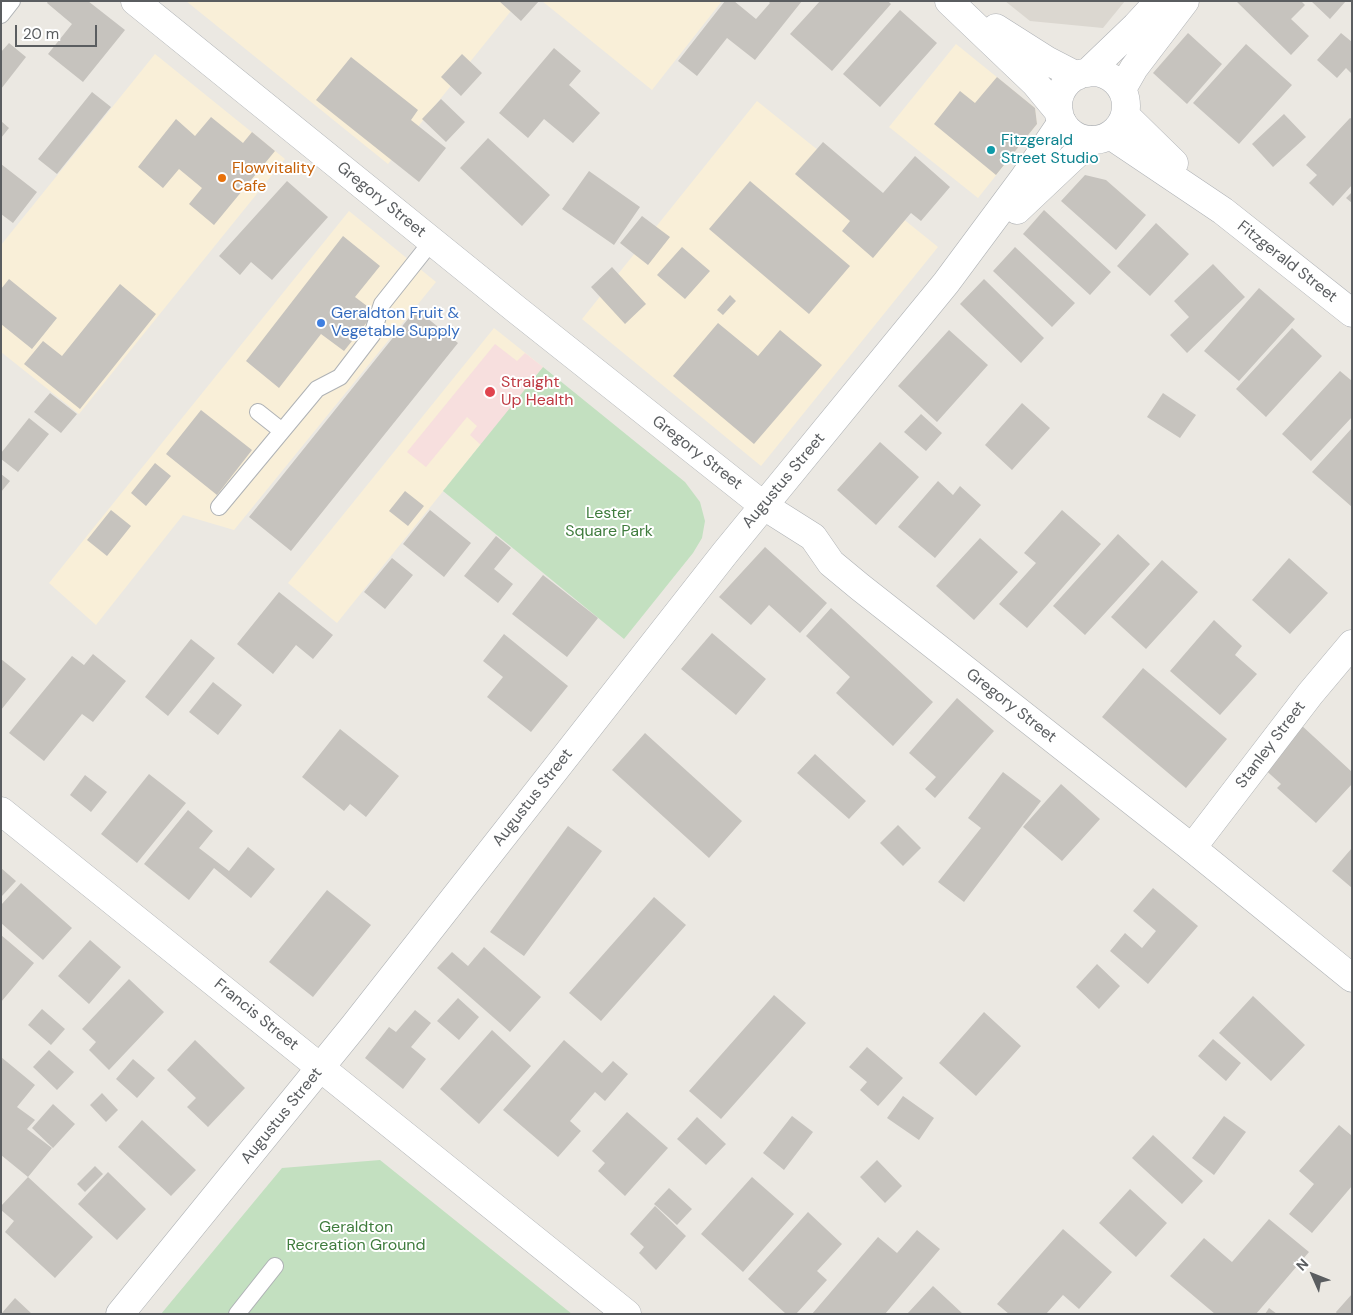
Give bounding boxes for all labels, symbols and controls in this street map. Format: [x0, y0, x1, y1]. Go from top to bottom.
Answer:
scale bar [18, 15, 100, 47]
text: 20 m [23, 24, 59, 44]
place label: Fitzgerald Street Studio [1001, 131, 1099, 169]
marker: Fitzgerald Street Studio [985, 144, 997, 156]
street label: Gregory Street [332, 158, 430, 242]
place label: Flowvitality Cafe [232, 159, 315, 197]
marker: Flowvitality Cafe [216, 172, 228, 184]
street label: Fitzgerald Street [1233, 217, 1341, 307]
place label: Geraldton Fruit & Vegetable Supply [331, 304, 460, 342]
marker: Geraldton Fruit & Vegetable Supply [315, 317, 327, 329]
place label: Straight Up Health [501, 373, 573, 411]
marker: Straight Up Health [483, 385, 497, 399]
street label: Gregory Street [648, 412, 746, 494]
street label: Augustus Street [739, 429, 829, 533]
park label: Lester Square Park [565, 504, 653, 542]
street label: Gregory Street [962, 665, 1060, 747]
street label: Stanley Street [1232, 698, 1310, 792]
street label: Augustus Street [489, 745, 577, 851]
street label: Francis Street [210, 975, 302, 1055]
street label: Augustus Street [237, 1064, 327, 1168]
park label: Geraldton Recreation Ground [286, 1218, 426, 1256]
north arrow [1288, 1250, 1338, 1300]
text: N [1292, 1255, 1312, 1275]

